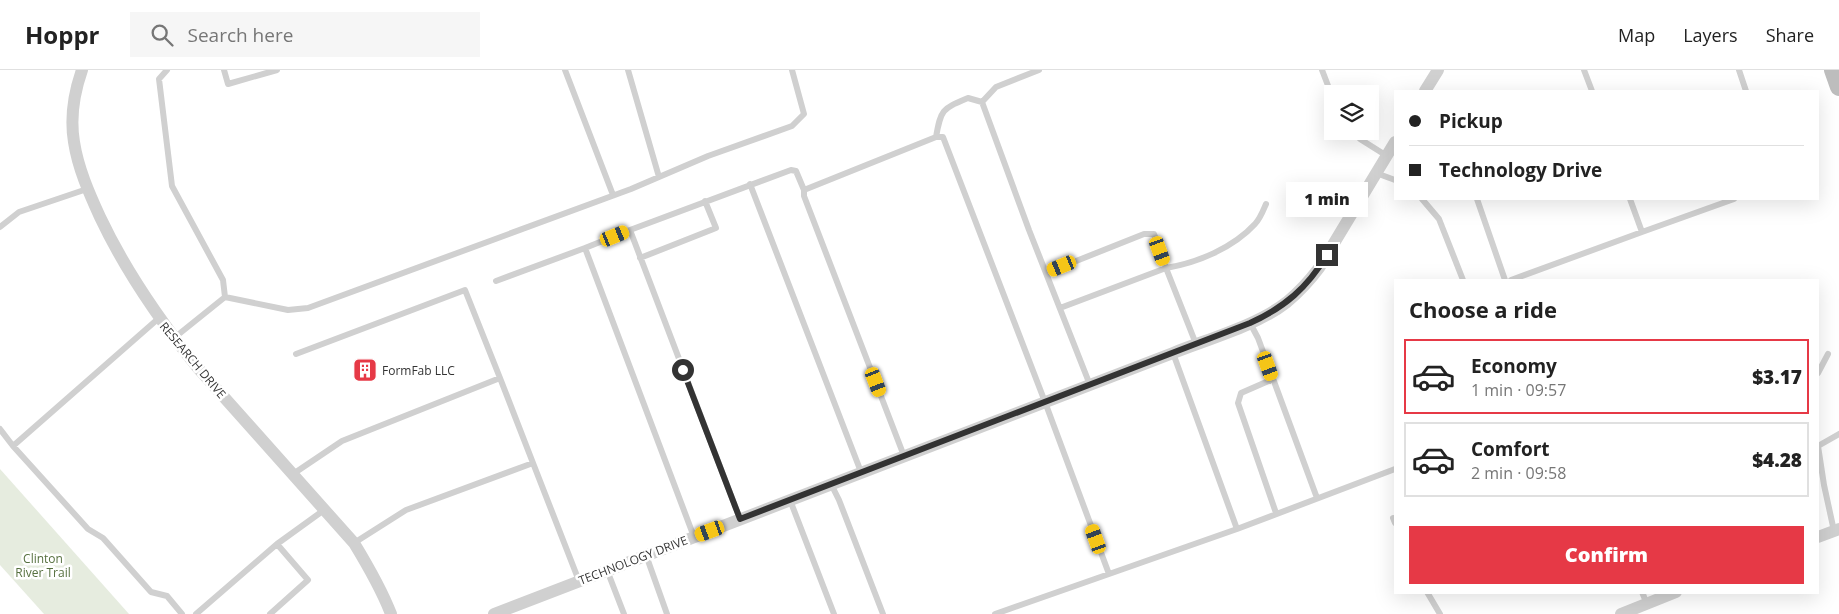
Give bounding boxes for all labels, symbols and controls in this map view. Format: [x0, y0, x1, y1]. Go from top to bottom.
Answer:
search box [130, 12, 480, 57]
text: Hoppr [25, 18, 100, 51]
icon: search [148, 21, 176, 49]
text: Search here [188, 22, 293, 48]
text: Map [1618, 23, 1655, 47]
text: Layers [1683, 23, 1738, 47]
text: Share [1766, 23, 1814, 47]
map controls [1324, 85, 1379, 140]
button: layers [1324, 85, 1379, 140]
text: Pickup [1439, 108, 1503, 134]
text: Technology Drive [1439, 157, 1602, 183]
callout: 1 min [1286, 182, 1368, 218]
text: 1 min [1304, 188, 1350, 210]
car [598, 223, 631, 249]
car [1147, 234, 1172, 268]
route end [1316, 244, 1338, 266]
car [1045, 253, 1078, 279]
text: Choose a ride [1409, 294, 1557, 324]
street label: RESEARCH DRIVE [156, 318, 230, 402]
car [1255, 349, 1280, 383]
text: Economy [1471, 353, 1557, 379]
icon: car [1411, 354, 1456, 399]
building icon: FormFab LLC [352, 357, 378, 383]
route start [672, 359, 694, 381]
place label: FormFab LLC [382, 362, 455, 379]
text: $3.17 [1752, 364, 1802, 390]
car [863, 365, 888, 399]
text: 1 min · 09:57 [1471, 379, 1566, 401]
text: Comfort [1471, 436, 1550, 462]
icon: car [1411, 437, 1456, 482]
text: $4.28 [1752, 447, 1802, 473]
text: 2 min · 09:58 [1471, 462, 1566, 484]
car [693, 519, 726, 543]
car [1083, 522, 1108, 556]
button: Confirm [1409, 526, 1804, 584]
street label: TECHNOLOGY DRIVE [576, 531, 690, 589]
park label: Clinton River Trail [15, 550, 71, 581]

